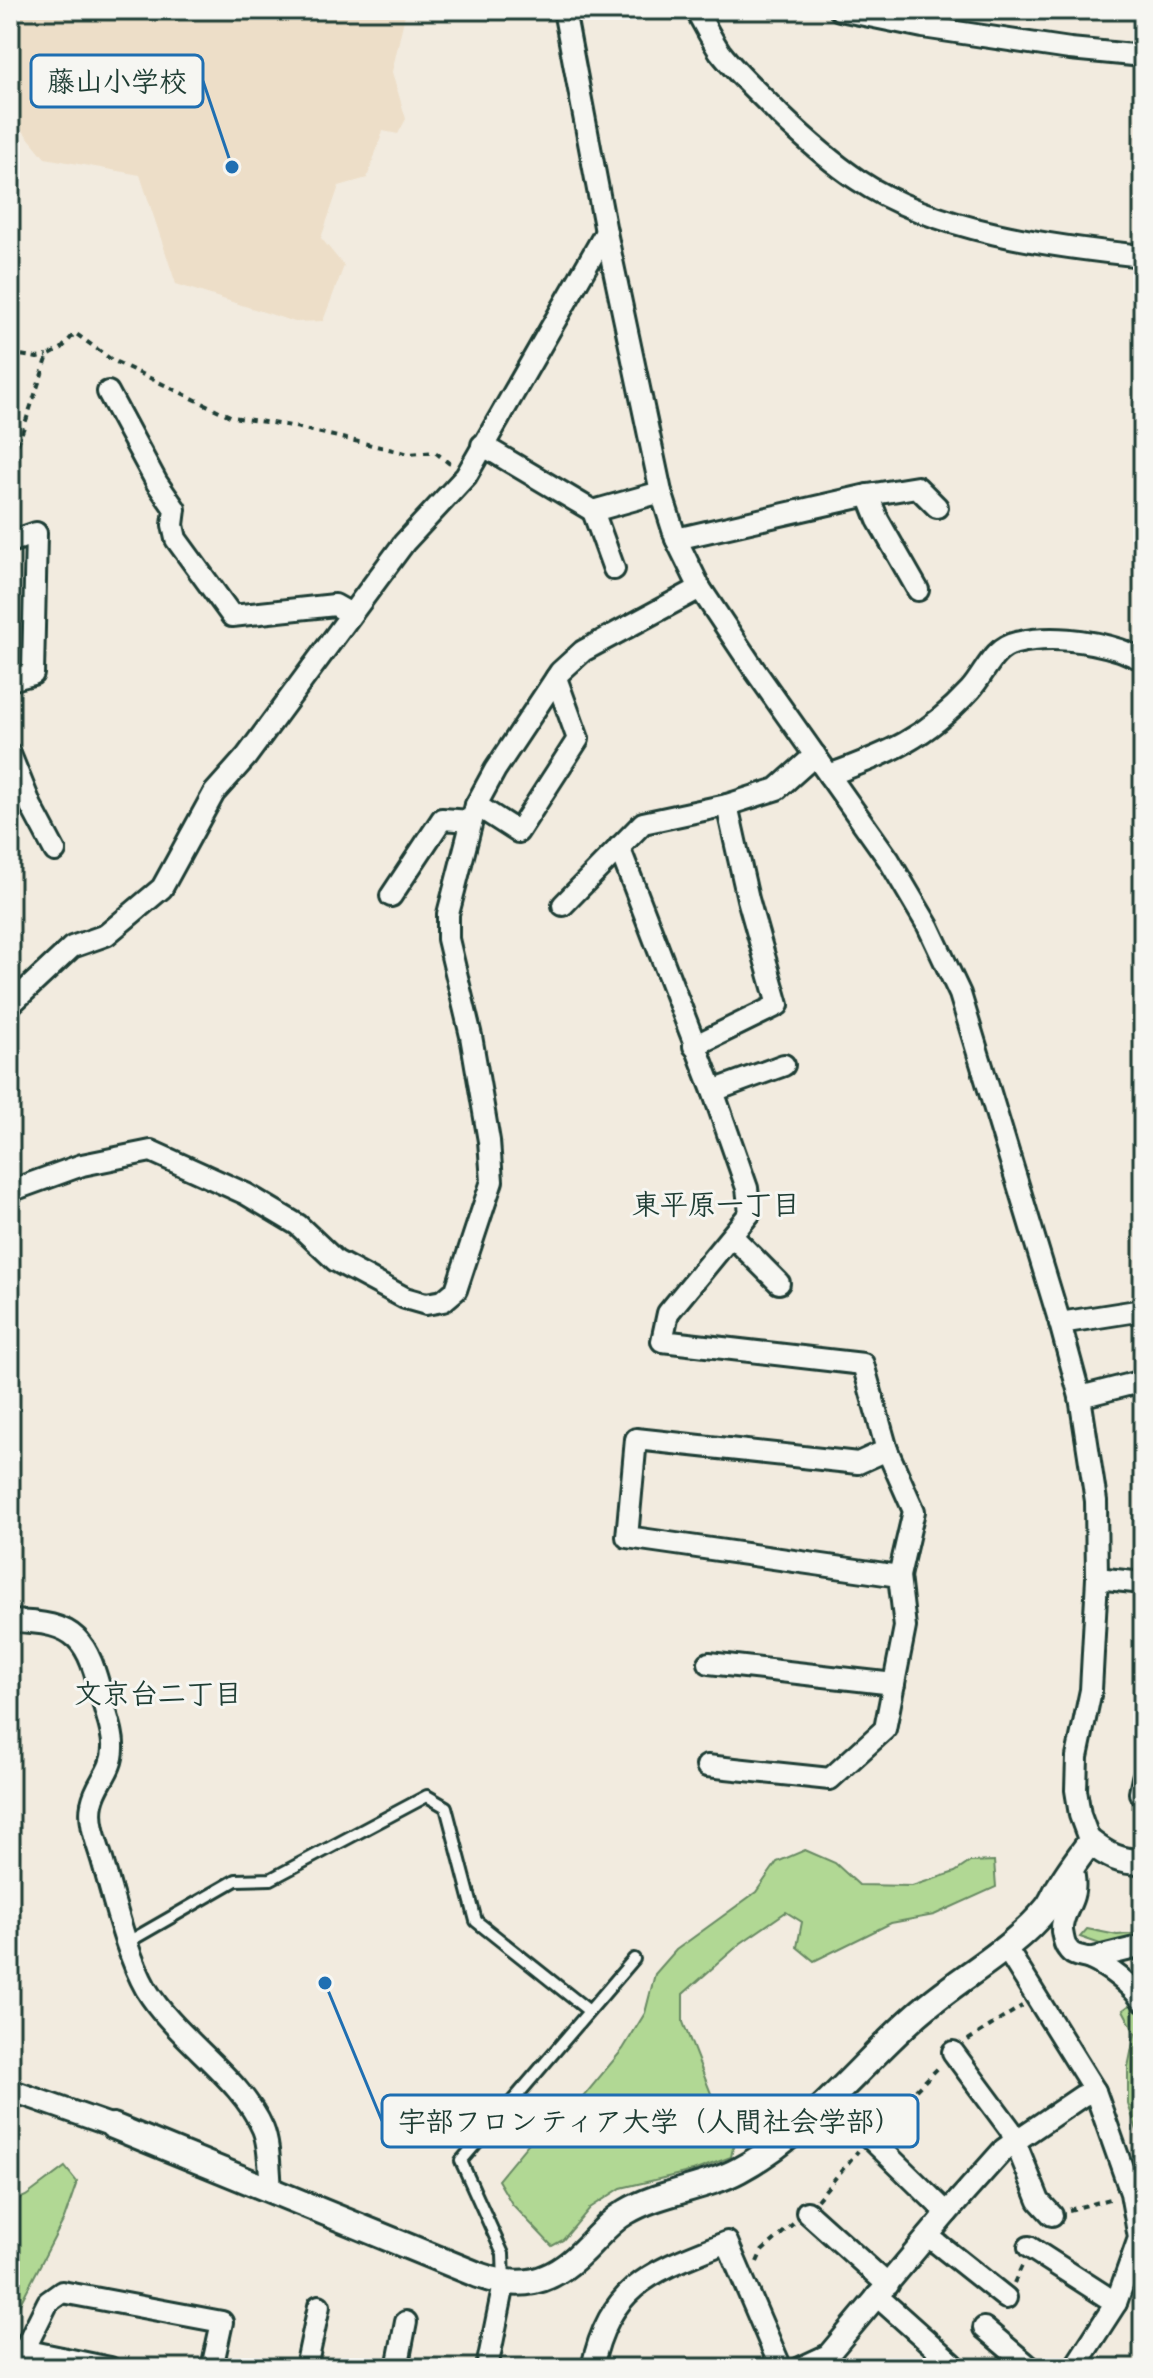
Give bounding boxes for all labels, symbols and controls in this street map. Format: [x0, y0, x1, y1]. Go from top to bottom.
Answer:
callout: 藤山小学校 [31, 55, 203, 107]
text: 藤山小学校 [47, 67, 187, 102]
district label: 東平原一丁目 [632, 1190, 800, 1225]
district label: 文京台二丁目 [74, 1680, 242, 1714]
callout: 宇部フロンティア大学（人間社会学部） [382, 2095, 918, 2147]
text: 宇部フロンティア大学（人間社会学部） [398, 2107, 902, 2142]

